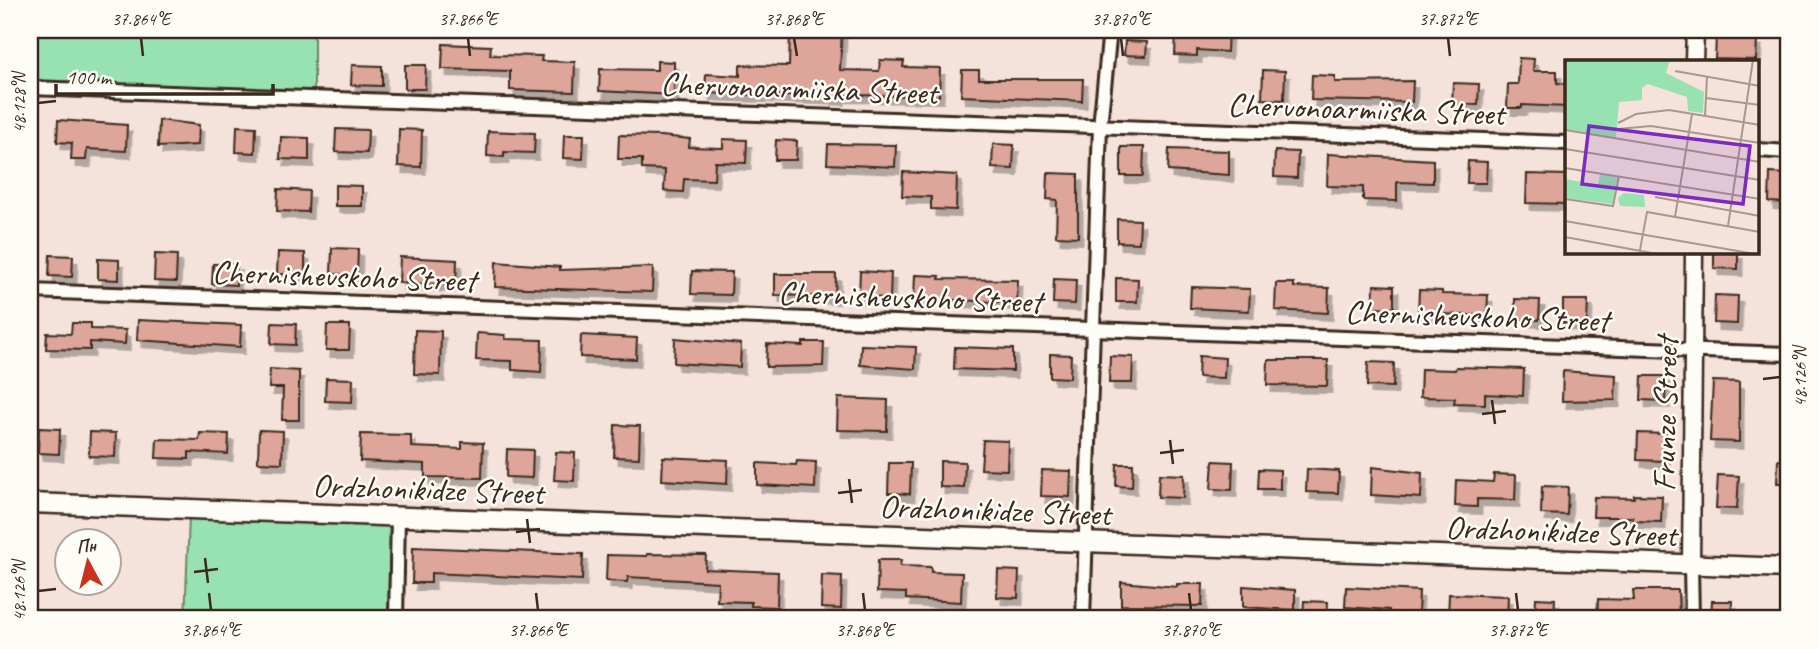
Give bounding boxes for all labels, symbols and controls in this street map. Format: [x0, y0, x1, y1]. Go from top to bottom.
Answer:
text: 37.864°E [112, 8, 173, 30]
text: 37.866°E [439, 8, 500, 30]
text: 37.868°E [765, 8, 826, 30]
text: 37.870°E [1092, 8, 1153, 30]
text: 37.872°E [1419, 8, 1480, 30]
scale bar [56, 52, 273, 96]
inset map [1565, 60, 1759, 254]
street label: Chervonoarmiiska Street [660, 62, 941, 114]
text: 100 m [66, 64, 113, 90]
text: 48.128°N [8, 70, 30, 133]
street label: Chervonoarmiiska Street [1227, 83, 1508, 135]
street label: Chernishevskoho Street [211, 250, 481, 302]
street label: Chernishevskoho Street [777, 271, 1047, 323]
street label: Chernishevskoho Street [1344, 290, 1614, 342]
street label: Frunze Street [1643, 332, 1687, 492]
text: 48.126°N [1789, 344, 1811, 407]
street label: Ordzhonikidze Street [312, 464, 547, 514]
street label: Ordzhonikidze Street [879, 485, 1114, 535]
street label: Ordzhonikidze Street [1445, 506, 1680, 556]
north arrow [52, 526, 122, 596]
text: Пн [75, 533, 99, 559]
text: 48.126°N [8, 558, 30, 621]
text: 37.864°E [182, 619, 243, 641]
text: 37.866°E [509, 619, 570, 641]
text: 37.868°E [836, 619, 897, 641]
text: 37.870°E [1162, 619, 1223, 641]
text: 37.872°E [1489, 619, 1550, 641]

